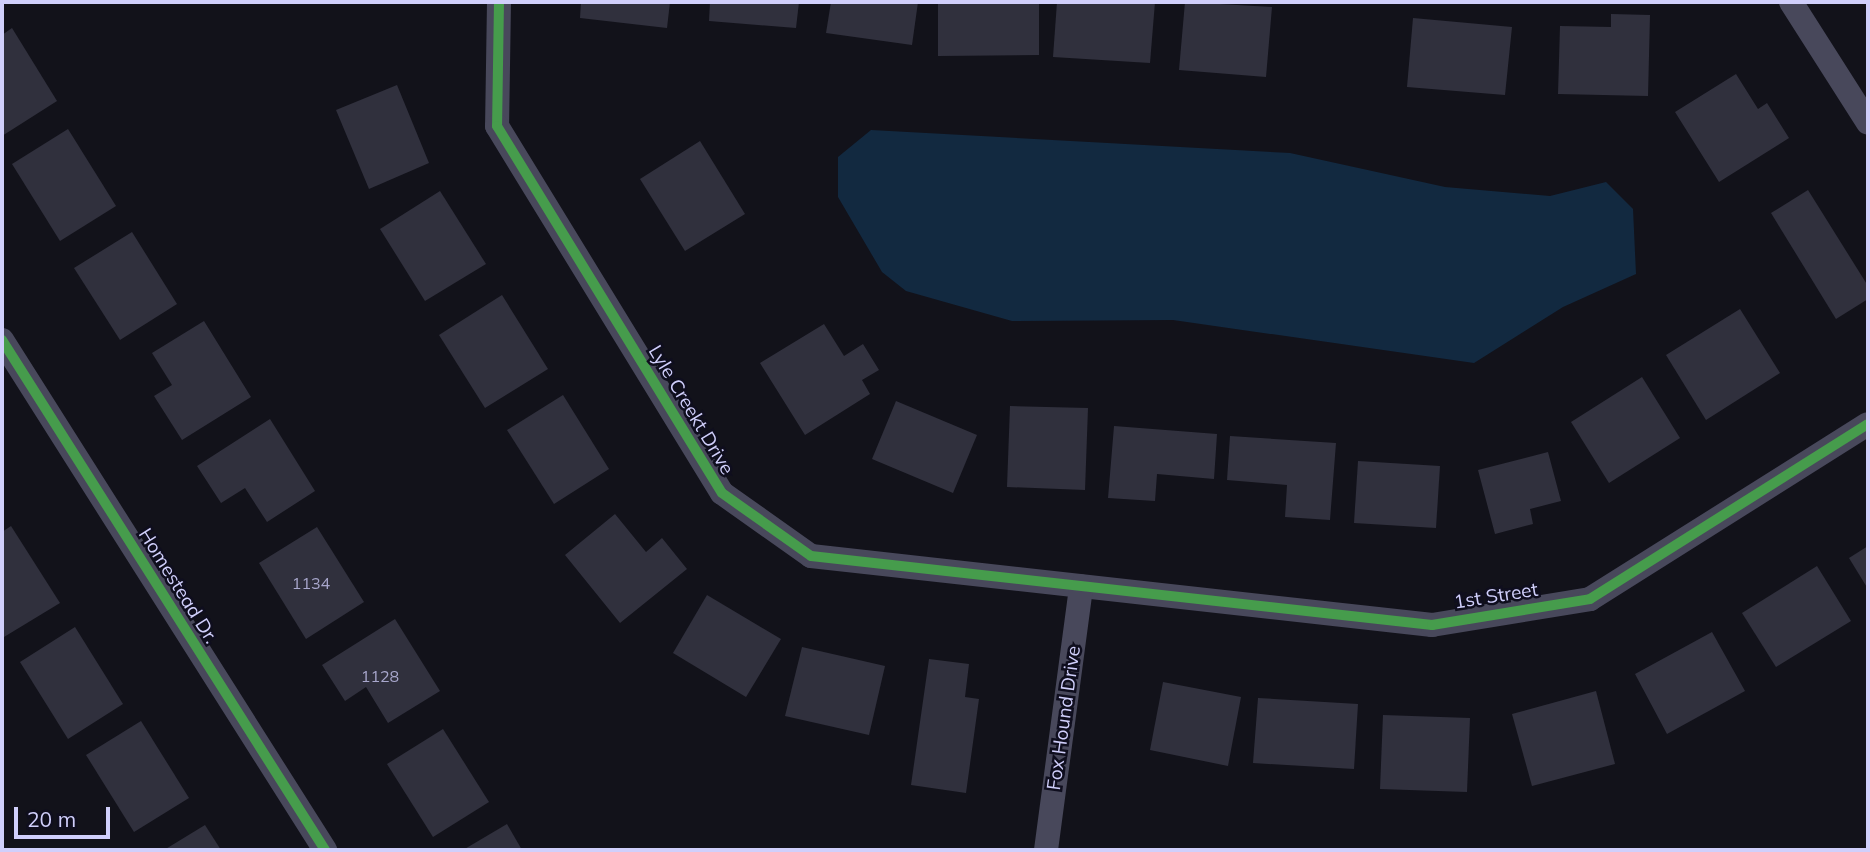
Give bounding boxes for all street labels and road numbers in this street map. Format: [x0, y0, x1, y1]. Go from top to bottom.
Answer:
street label: Lyle Creekt Drive [643, 341, 739, 479]
street label: Homestead Dr. [134, 524, 222, 648]
street label: 1st Street [1452, 578, 1540, 614]
street label: Fox Hound Drive [1043, 644, 1085, 792]

